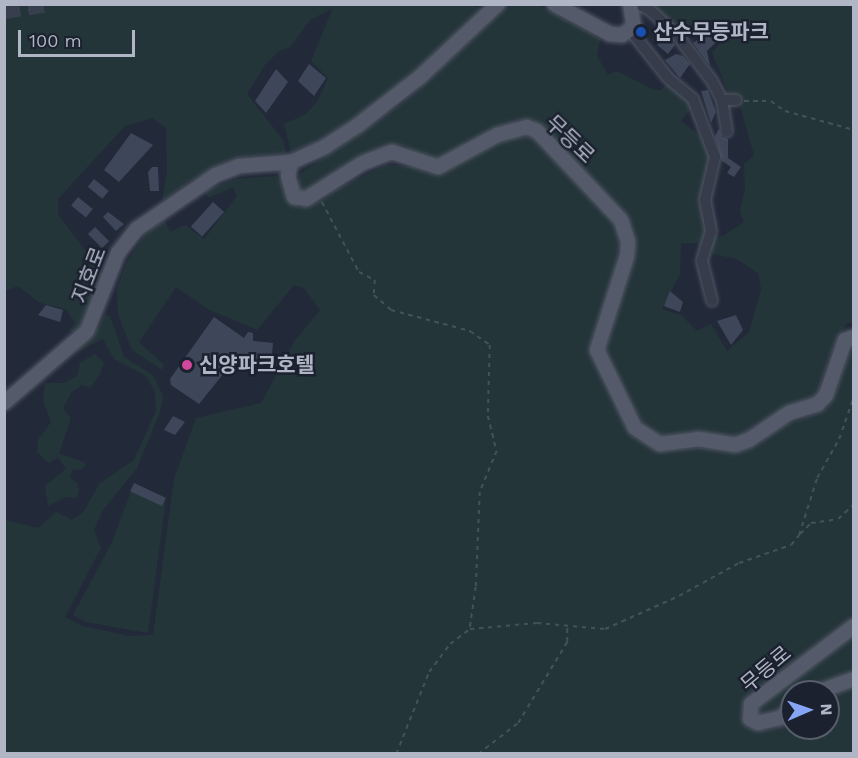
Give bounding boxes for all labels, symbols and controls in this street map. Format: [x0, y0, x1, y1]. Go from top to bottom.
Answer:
scale bar [21, 18, 138, 56]
place label: 산수무등파크 [653, 19, 769, 45]
marker: 산수무등파크 [634, 25, 648, 39]
text: 100 m [29, 30, 82, 51]
street label: 무등로 [540, 110, 600, 168]
street label: 지호로 [67, 243, 111, 307]
place label: 신양파크호텔 [199, 352, 315, 378]
marker: 신양파크호텔 [180, 358, 194, 372]
street label: 무등로 [736, 641, 796, 697]
north arrow [780, 680, 840, 740]
text: N [817, 703, 836, 716]

